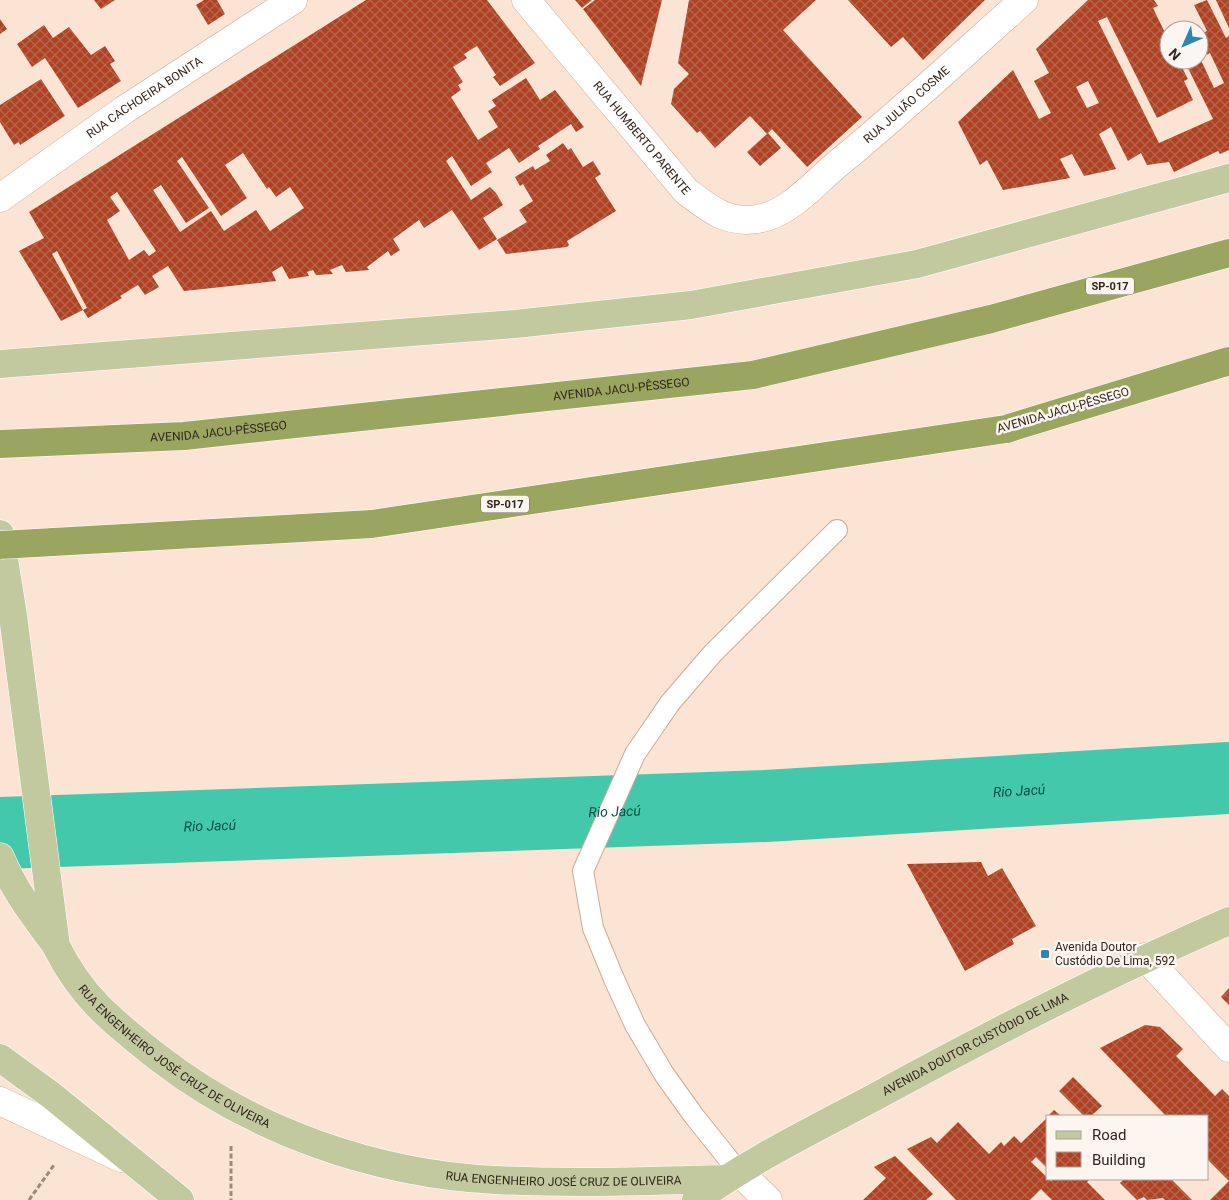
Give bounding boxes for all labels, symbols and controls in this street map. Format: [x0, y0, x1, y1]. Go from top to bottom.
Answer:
north arrow [1159, 20, 1209, 70]
text: N [1166, 45, 1184, 63]
street label: RUA CACHOEIRA BONITA [84, 54, 205, 141]
street label: RUA JULIÃO COSME [861, 63, 952, 146]
street label: RUA HUMBERTO PARENTE [590, 79, 693, 198]
road number: SP-017 [1086, 278, 1134, 294]
street label: AVENIDA JACU-PÊSSEGO [552, 375, 690, 403]
street label: AVENIDA JACU-PÊSSEGO [995, 383, 1131, 436]
street label: AVENIDA JACU-PÊSSEGO [150, 418, 288, 444]
road number: SP-017 [481, 496, 529, 512]
water label: Rio Jacú [992, 781, 1046, 800]
water label: Rio Jacú [588, 802, 642, 820]
water label: Rio Jacú [183, 817, 237, 835]
place label: Avenida Doutor Custódio De Lima, 592 [1055, 940, 1175, 968]
marker: Avenida Doutor Custódio De Lima, 592 [1039, 948, 1051, 960]
street label: RUA ENGENHEIRO JOSÉ CRUZ DE OLIVEIRA [75, 982, 273, 1131]
street label: AVENIDA DOUTOR CUSTÓDIO DE LIMA [880, 990, 1071, 1099]
legend [1046, 1115, 1209, 1180]
text: Road [1092, 1126, 1126, 1144]
text: Building [1092, 1151, 1146, 1169]
street label: RUA ENGENHEIRO JOSÉ CRUZ DE OLIVEIRA [445, 1169, 682, 1189]

